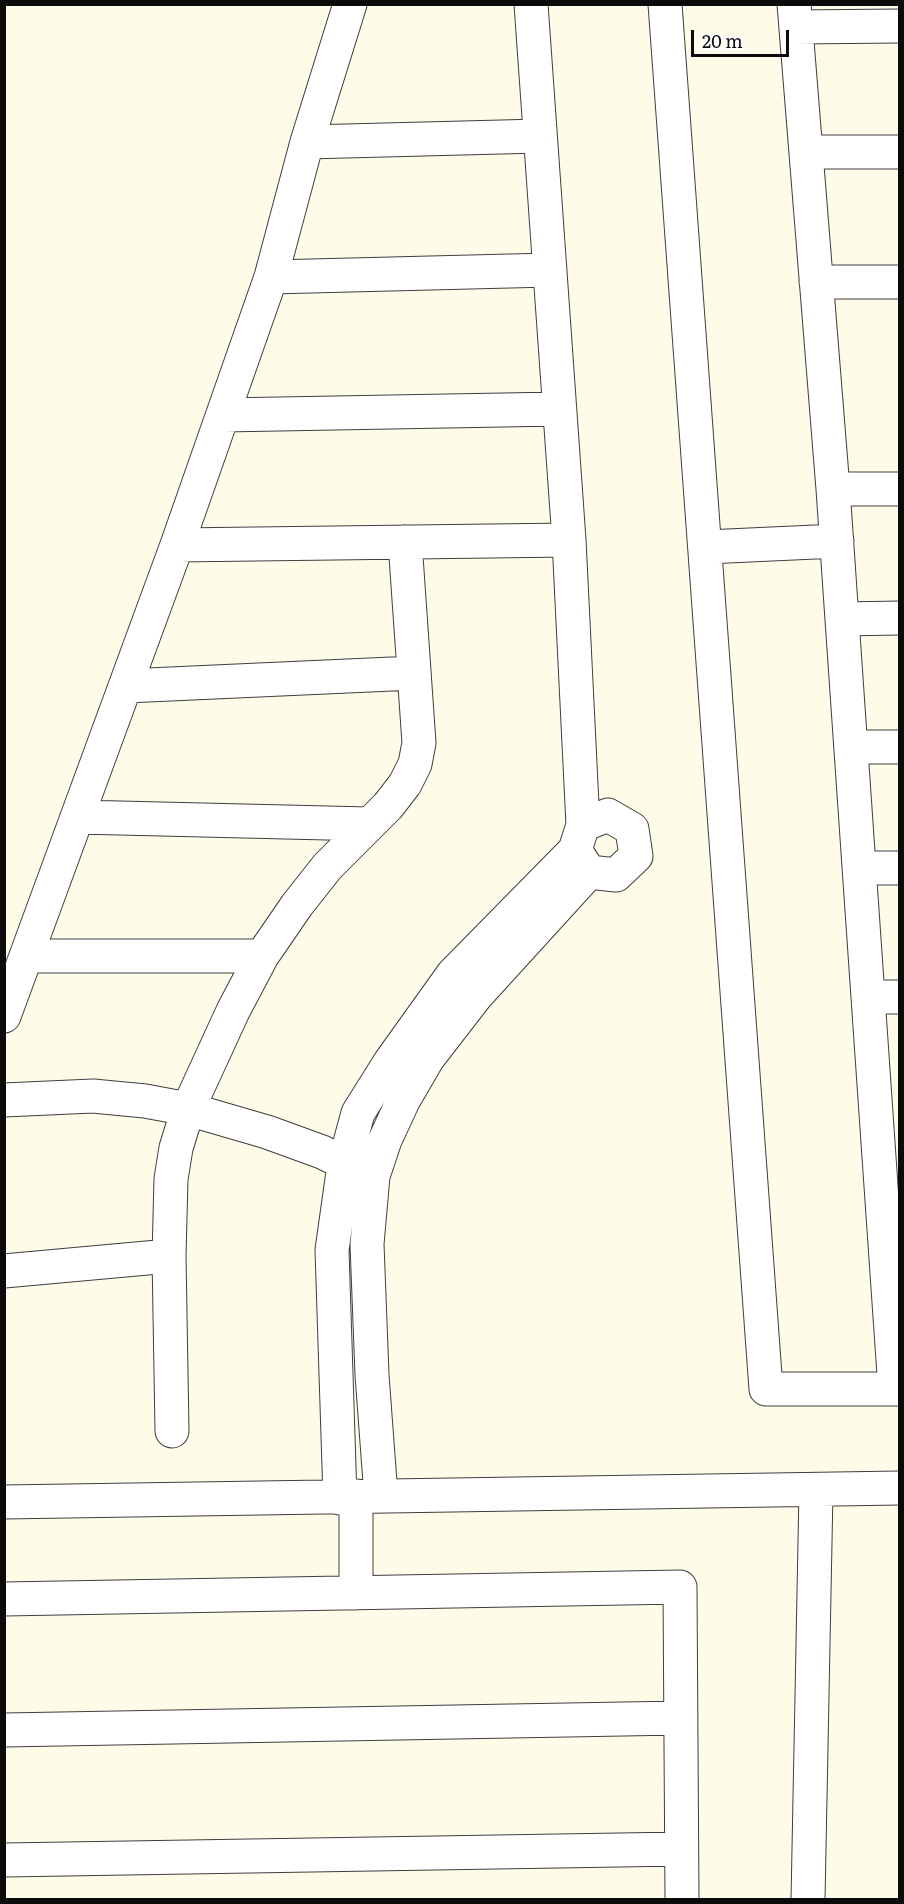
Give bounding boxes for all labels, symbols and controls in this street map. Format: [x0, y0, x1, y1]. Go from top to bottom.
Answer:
scale bar [694, 18, 792, 56]
text: 20 m [702, 27, 743, 54]

